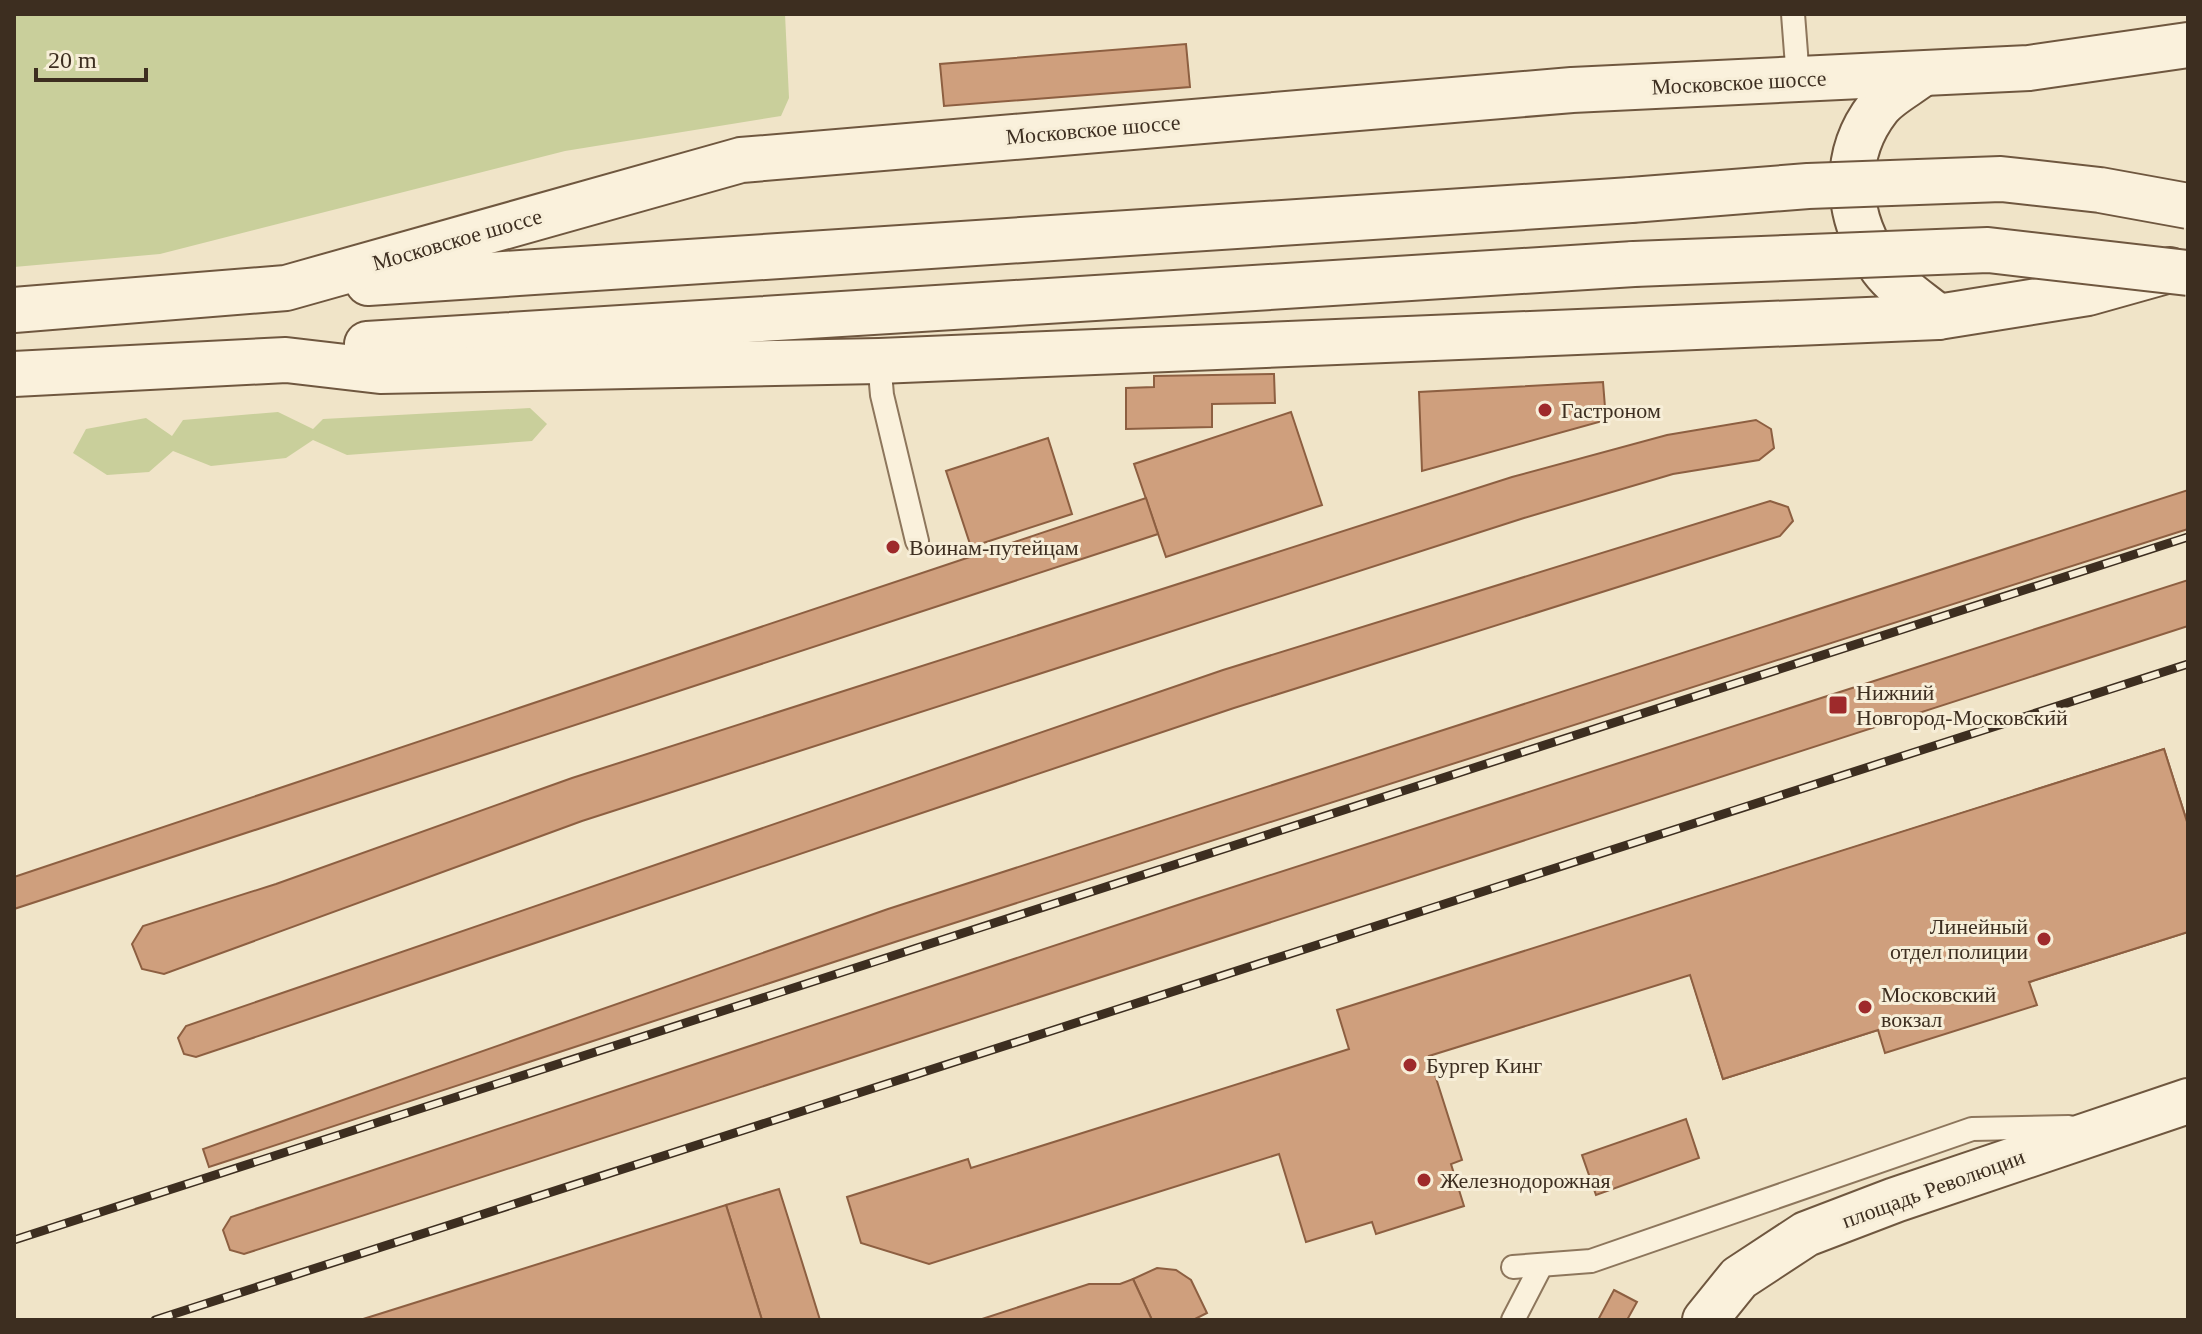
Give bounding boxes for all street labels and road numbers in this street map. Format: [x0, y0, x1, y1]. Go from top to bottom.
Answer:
street label: Московское шоссе [1651, 65, 1827, 100]
street label: Московское шоссе [1005, 109, 1181, 150]
street label: Московское шоссе [370, 203, 545, 276]
street label: площадь Революции [1838, 1144, 2028, 1233]

